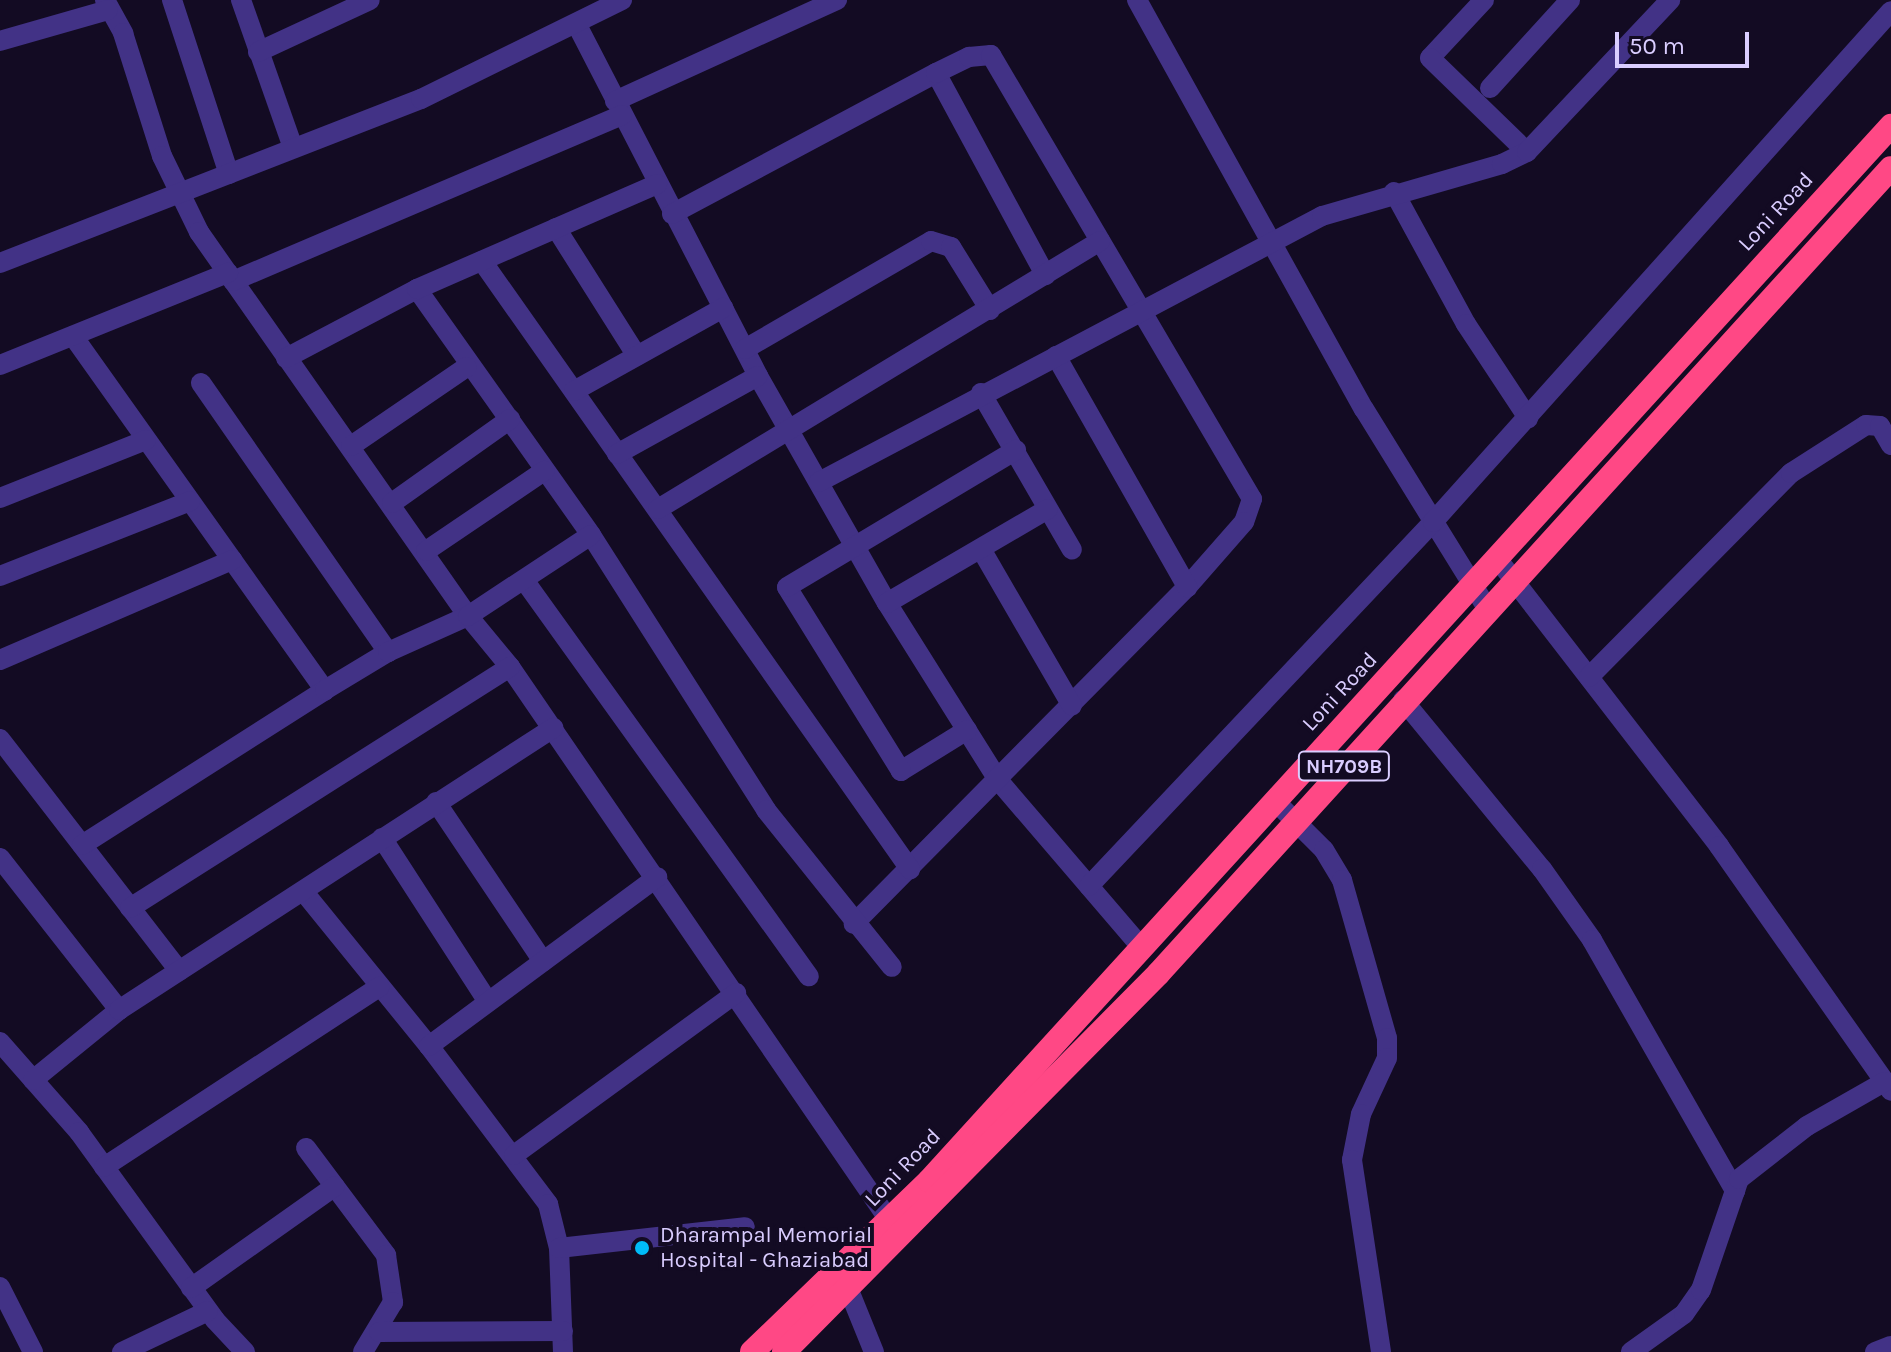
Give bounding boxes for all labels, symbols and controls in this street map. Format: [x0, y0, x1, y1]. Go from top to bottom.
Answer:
scale bar [1619, 16, 1753, 66]
text: 50 m [1629, 32, 1685, 60]
street label: Loni Road [1733, 167, 1819, 257]
street label: Loni Road [1297, 647, 1383, 737]
road number: NH709B [1296, 750, 1392, 782]
street label: Loni Road [859, 1124, 947, 1212]
place label: Dharampal Memorial Hospital - Ghaziabad [660, 1222, 872, 1274]
marker: Dharampal Memorial Hospital - Ghaziabad [631, 1237, 653, 1259]

